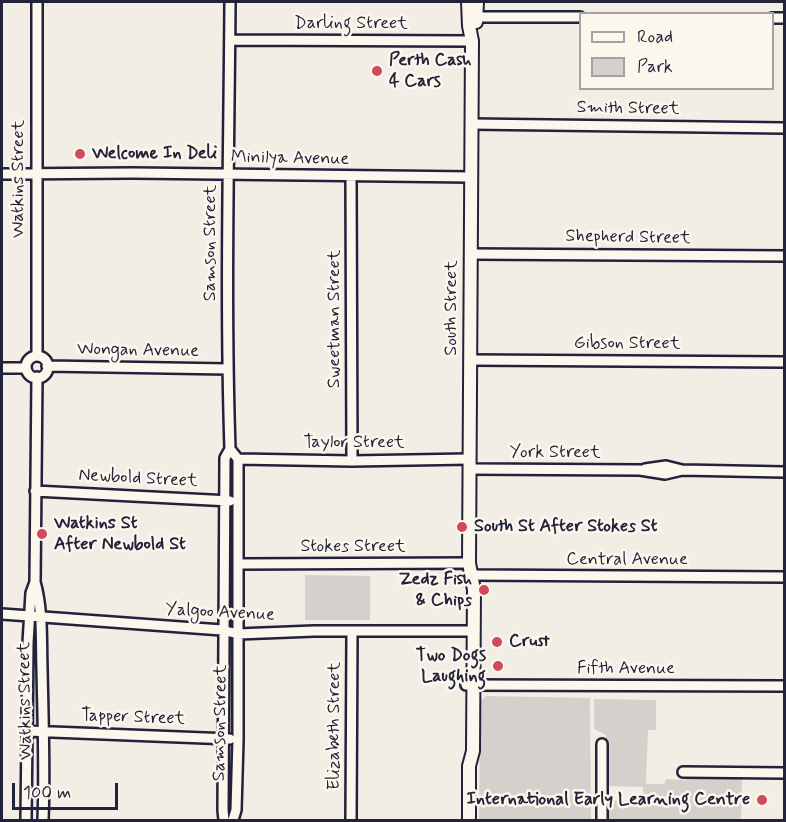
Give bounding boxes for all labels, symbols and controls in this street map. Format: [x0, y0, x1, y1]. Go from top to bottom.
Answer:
legend [579, 12, 774, 90]
street label: Darling Street [294, 13, 408, 35]
text: Road [637, 25, 673, 49]
place label: Perth Cash 4 Cars [389, 50, 472, 92]
text: Park [637, 55, 673, 79]
marker: Perth Cash 4 Cars [370, 64, 384, 78]
street label: Smith Street [576, 97, 680, 121]
street label: Watkins Street [8, 120, 30, 238]
place label: Welcome In Deli [92, 143, 217, 165]
marker: Welcome In Deli [73, 147, 87, 161]
street label: Minilya Avenue [231, 147, 349, 171]
street label: Samson Street [200, 185, 222, 301]
street label: Shepherd Street [565, 226, 691, 250]
street label: Sweetman Street [324, 250, 346, 388]
street label: South Street [441, 260, 463, 356]
street label: Gibson Street [574, 333, 680, 355]
street label: Wongan Avenue [77, 339, 199, 363]
street label: Taylor Street [303, 432, 405, 454]
street label: York Street [509, 442, 601, 464]
street label: Newbold Street [78, 465, 198, 493]
place label: Watkins St After Newbold St [54, 513, 186, 556]
place label: South St After Stokes St [474, 516, 658, 538]
marker: South St After Stokes St [455, 520, 469, 534]
marker: Watkins St After Newbold St [35, 527, 49, 541]
street label: Stokes Street [300, 536, 406, 558]
street label: Central Avenue [566, 549, 688, 571]
place label: Zedz Fish & Chips [399, 569, 472, 612]
marker: Zedz Fish & Chips [477, 583, 491, 597]
street label: Yalgoo Avenue [165, 599, 275, 627]
place label: Crust [509, 631, 550, 653]
marker: Crust [490, 635, 504, 649]
street label: Watkins Street [14, 642, 38, 760]
place label: Two Dogs Laughing [416, 645, 486, 688]
street label: Fifth Avenue [577, 658, 675, 680]
marker: Two Dogs Laughing [491, 659, 505, 673]
street label: Elizabeth Street [324, 662, 346, 790]
street label: Samson Street [209, 665, 233, 781]
street label: Tapper Street [81, 705, 185, 731]
scale bar [15, 771, 122, 809]
text: 100 m [23, 781, 71, 805]
place label: International Early Learning Centre [467, 789, 750, 811]
marker: International Early Learning Centre [755, 793, 769, 807]

